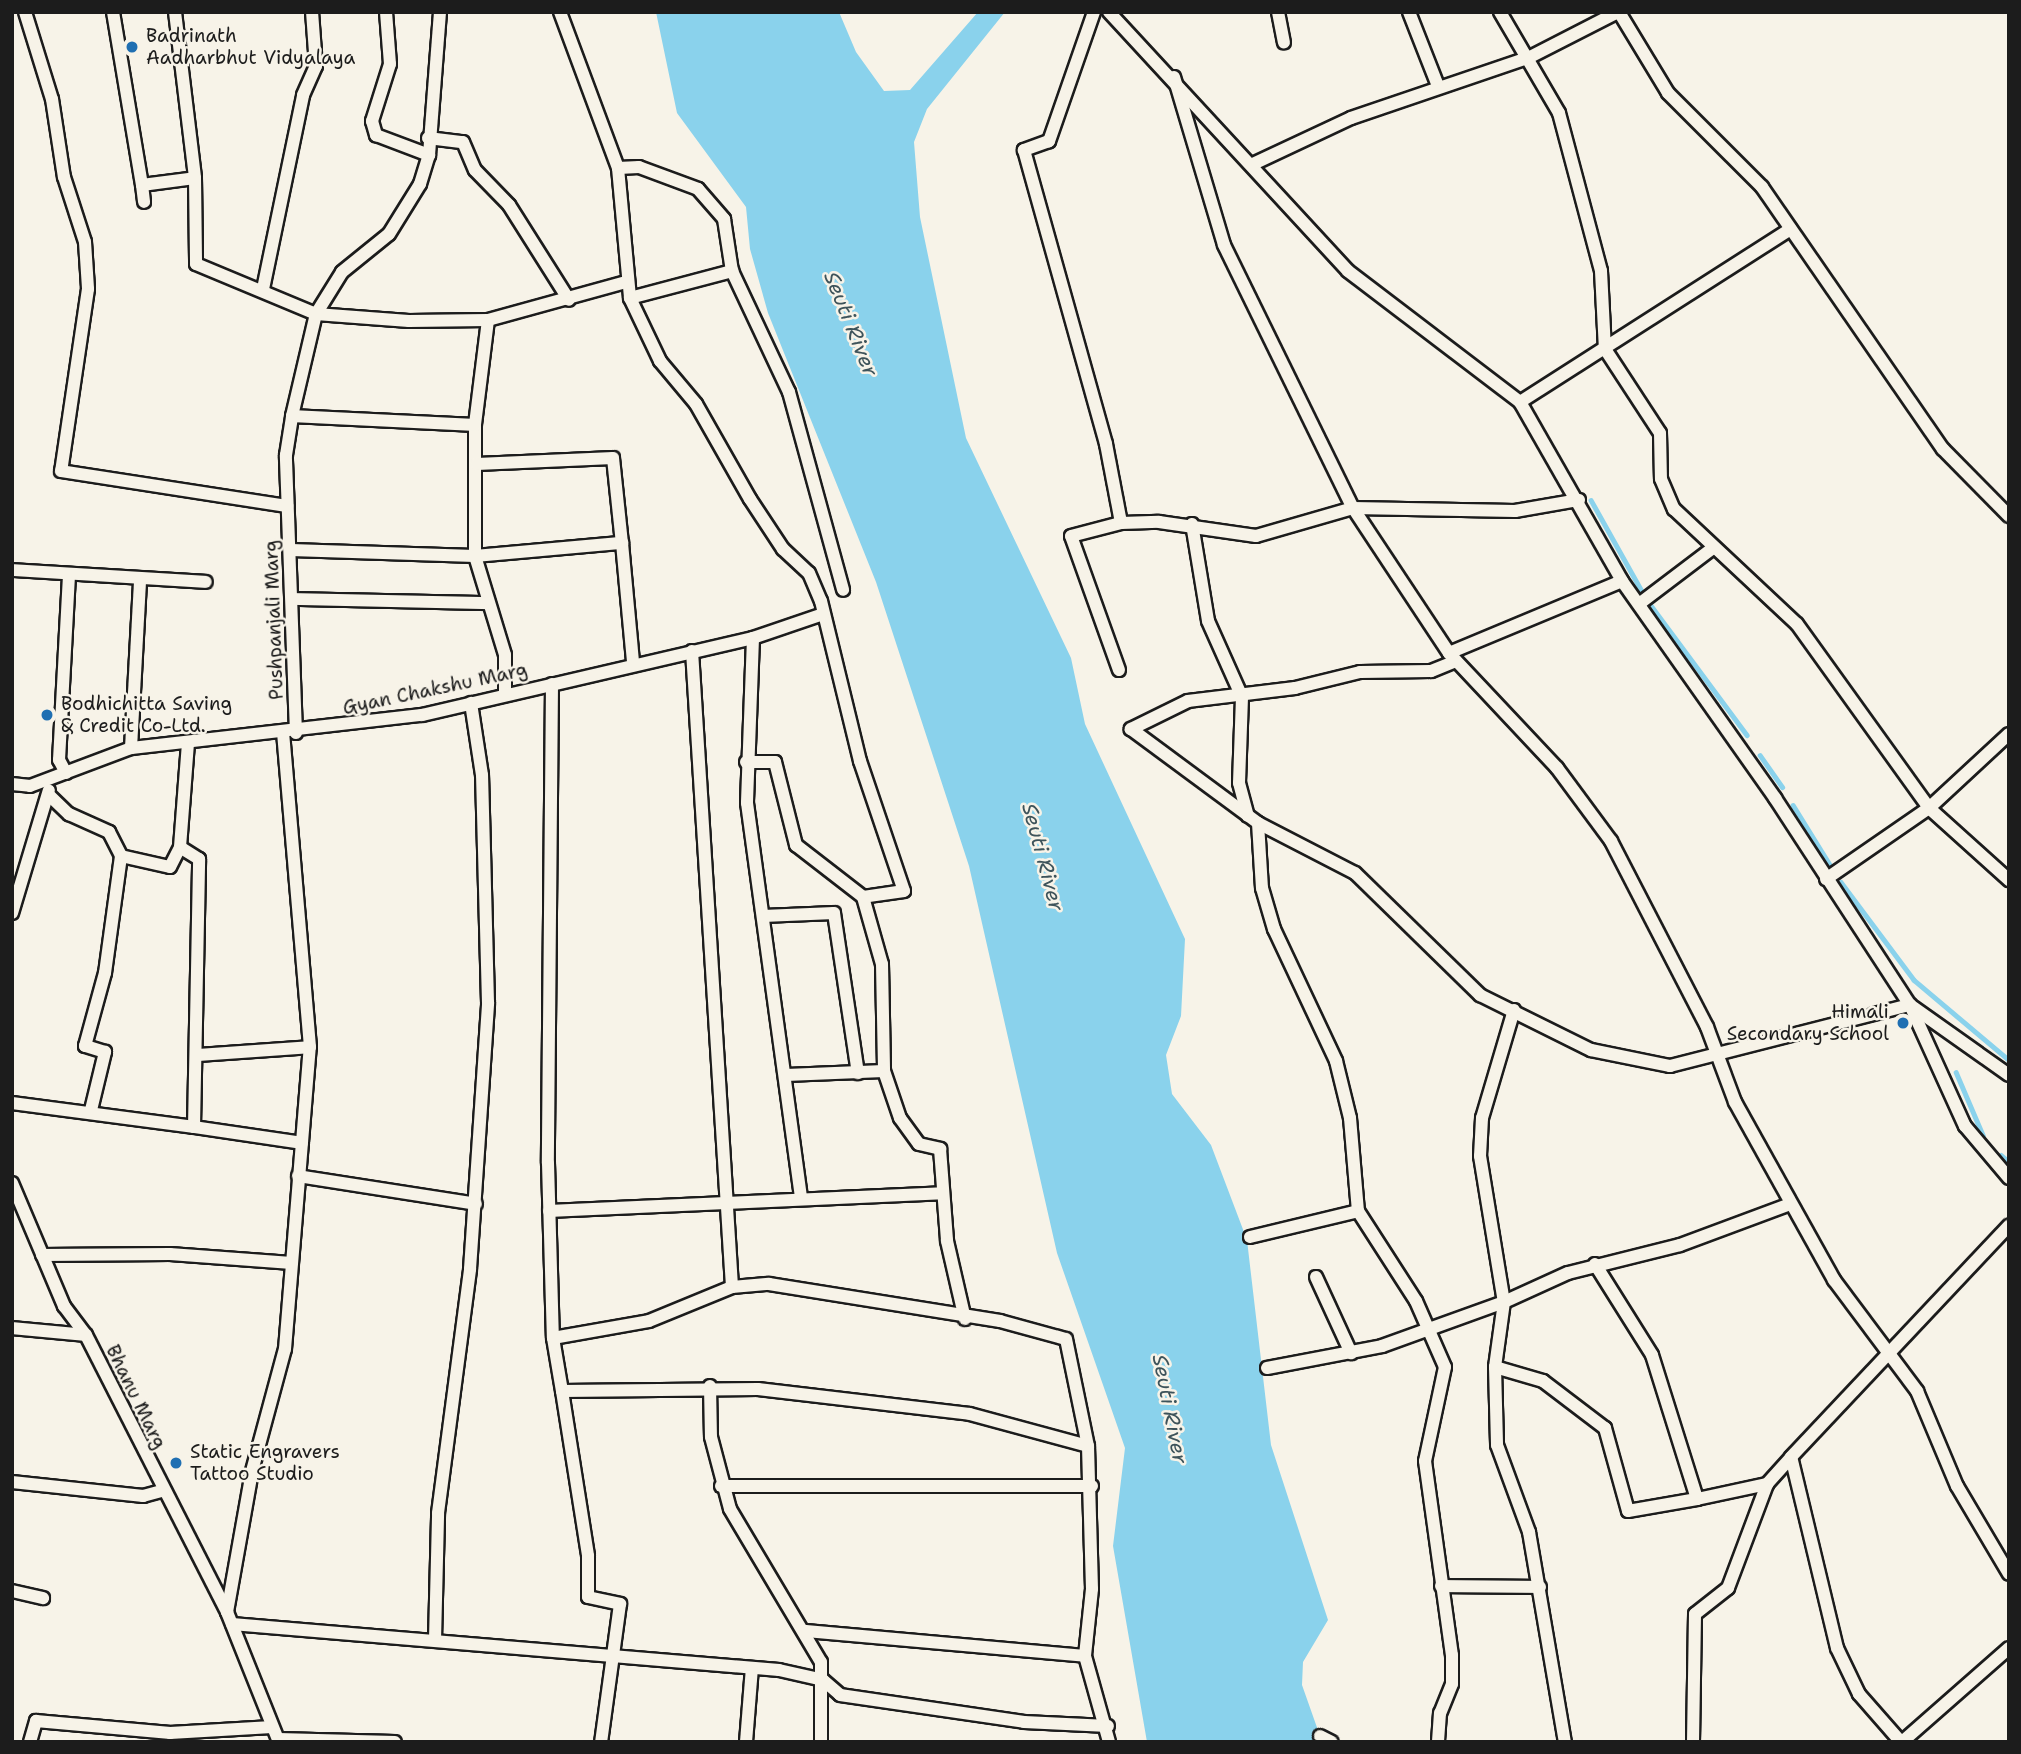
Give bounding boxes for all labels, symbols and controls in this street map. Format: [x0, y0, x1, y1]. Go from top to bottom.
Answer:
place label: Badrinath Aadharbhut Vidyalaya [146, 25, 355, 69]
marker: Badrinath Aadharbhut Vidyalaya [124, 39, 140, 55]
water label: Seuti River [819, 268, 883, 380]
street label: Pushpanjali Marg [260, 540, 288, 700]
street label: Gyan Chakshu Marg [341, 658, 529, 720]
place label: Bodhichitta Saving & Credit Co-Ltd. [61, 693, 232, 737]
marker: Bodhichitta Saving & Credit Co-Ltd. [39, 707, 55, 723]
water label: Seuti River [1016, 800, 1070, 914]
place label: Himali Secondary School [1727, 1001, 1889, 1045]
marker: Himali Secondary School [1895, 1015, 1911, 1031]
street label: Bhanu Marg [101, 1341, 171, 1453]
water label: Seuti River [1147, 1352, 1193, 1466]
place label: Static Engravers Tattoo Studio [190, 1441, 340, 1485]
marker: Static Engravers Tattoo Studio [168, 1455, 184, 1471]

